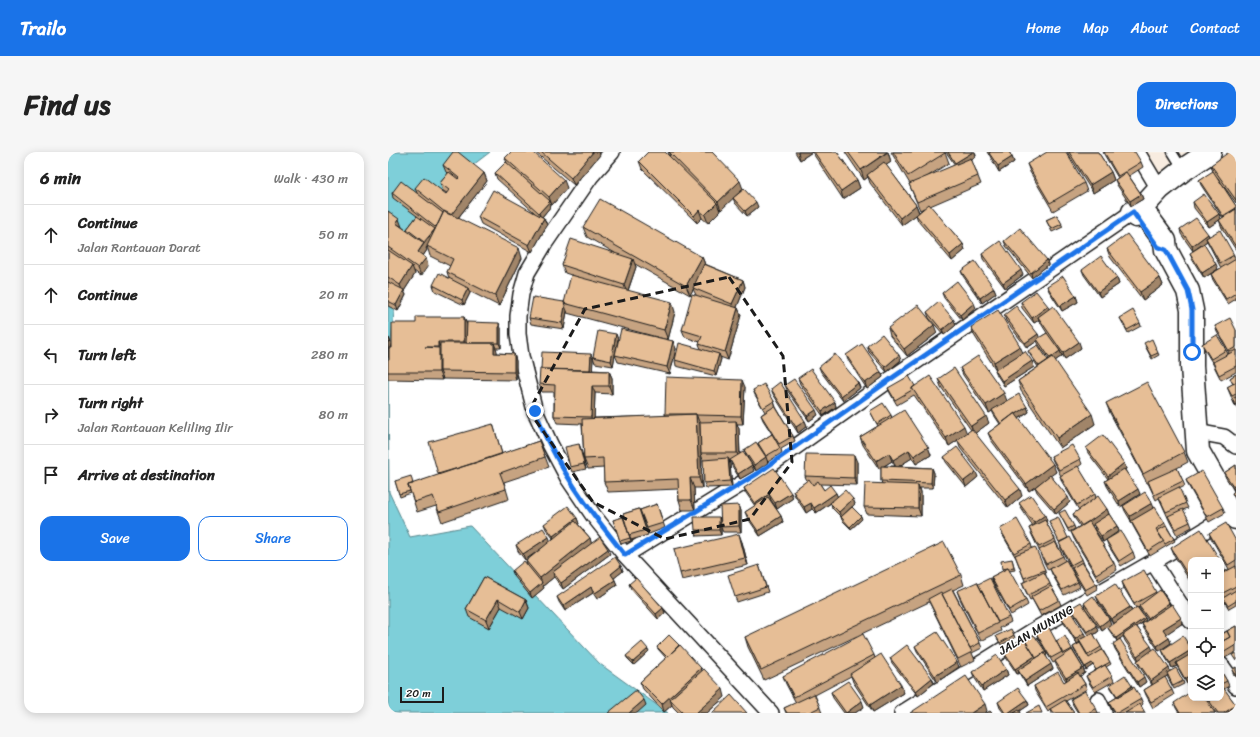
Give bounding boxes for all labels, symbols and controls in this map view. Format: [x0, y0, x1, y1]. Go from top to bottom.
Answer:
text: Trailo [20, 12, 66, 45]
text: Home [1026, 16, 1061, 41]
text: Map [1083, 16, 1109, 41]
text: About [1131, 16, 1168, 41]
text: Contact [1190, 16, 1240, 41]
text: Find us [24, 80, 111, 129]
button: Directions [1137, 82, 1236, 127]
text: 6 min [40, 163, 81, 193]
text: Walk · 430 m [274, 167, 348, 190]
text: Continue [78, 210, 138, 236]
text: 50 m [318, 223, 348, 246]
icon: ahead [40, 224, 62, 246]
text: Jalan Rantauan Darat [78, 236, 201, 259]
text: Continue [78, 282, 138, 308]
text: 20 m [319, 283, 348, 306]
icon: ahead [40, 284, 62, 306]
text: Turn left [78, 342, 136, 368]
text: 280 m [311, 343, 348, 366]
route start [1183, 343, 1201, 361]
icon: left [40, 344, 62, 366]
text: Turn right [78, 390, 143, 416]
route end [526, 402, 544, 420]
text: 80 m [319, 403, 348, 426]
icon: right [40, 404, 62, 426]
text: Jalan Rantauan Keliling Ilir [78, 416, 233, 439]
text: Arrive at destination [78, 462, 215, 488]
icon: arrive [40, 464, 62, 486]
button: Save [40, 516, 190, 561]
button: Share [198, 516, 348, 561]
map controls [1188, 557, 1224, 701]
button: + [1188, 557, 1224, 593]
button: − [1188, 593, 1224, 629]
street label: JALAN MUNING [993, 598, 1078, 662]
button: locate [1188, 629, 1224, 665]
button: layers [1188, 665, 1224, 701]
text: 20 m [406, 684, 431, 703]
scale bar [400, 685, 444, 704]

